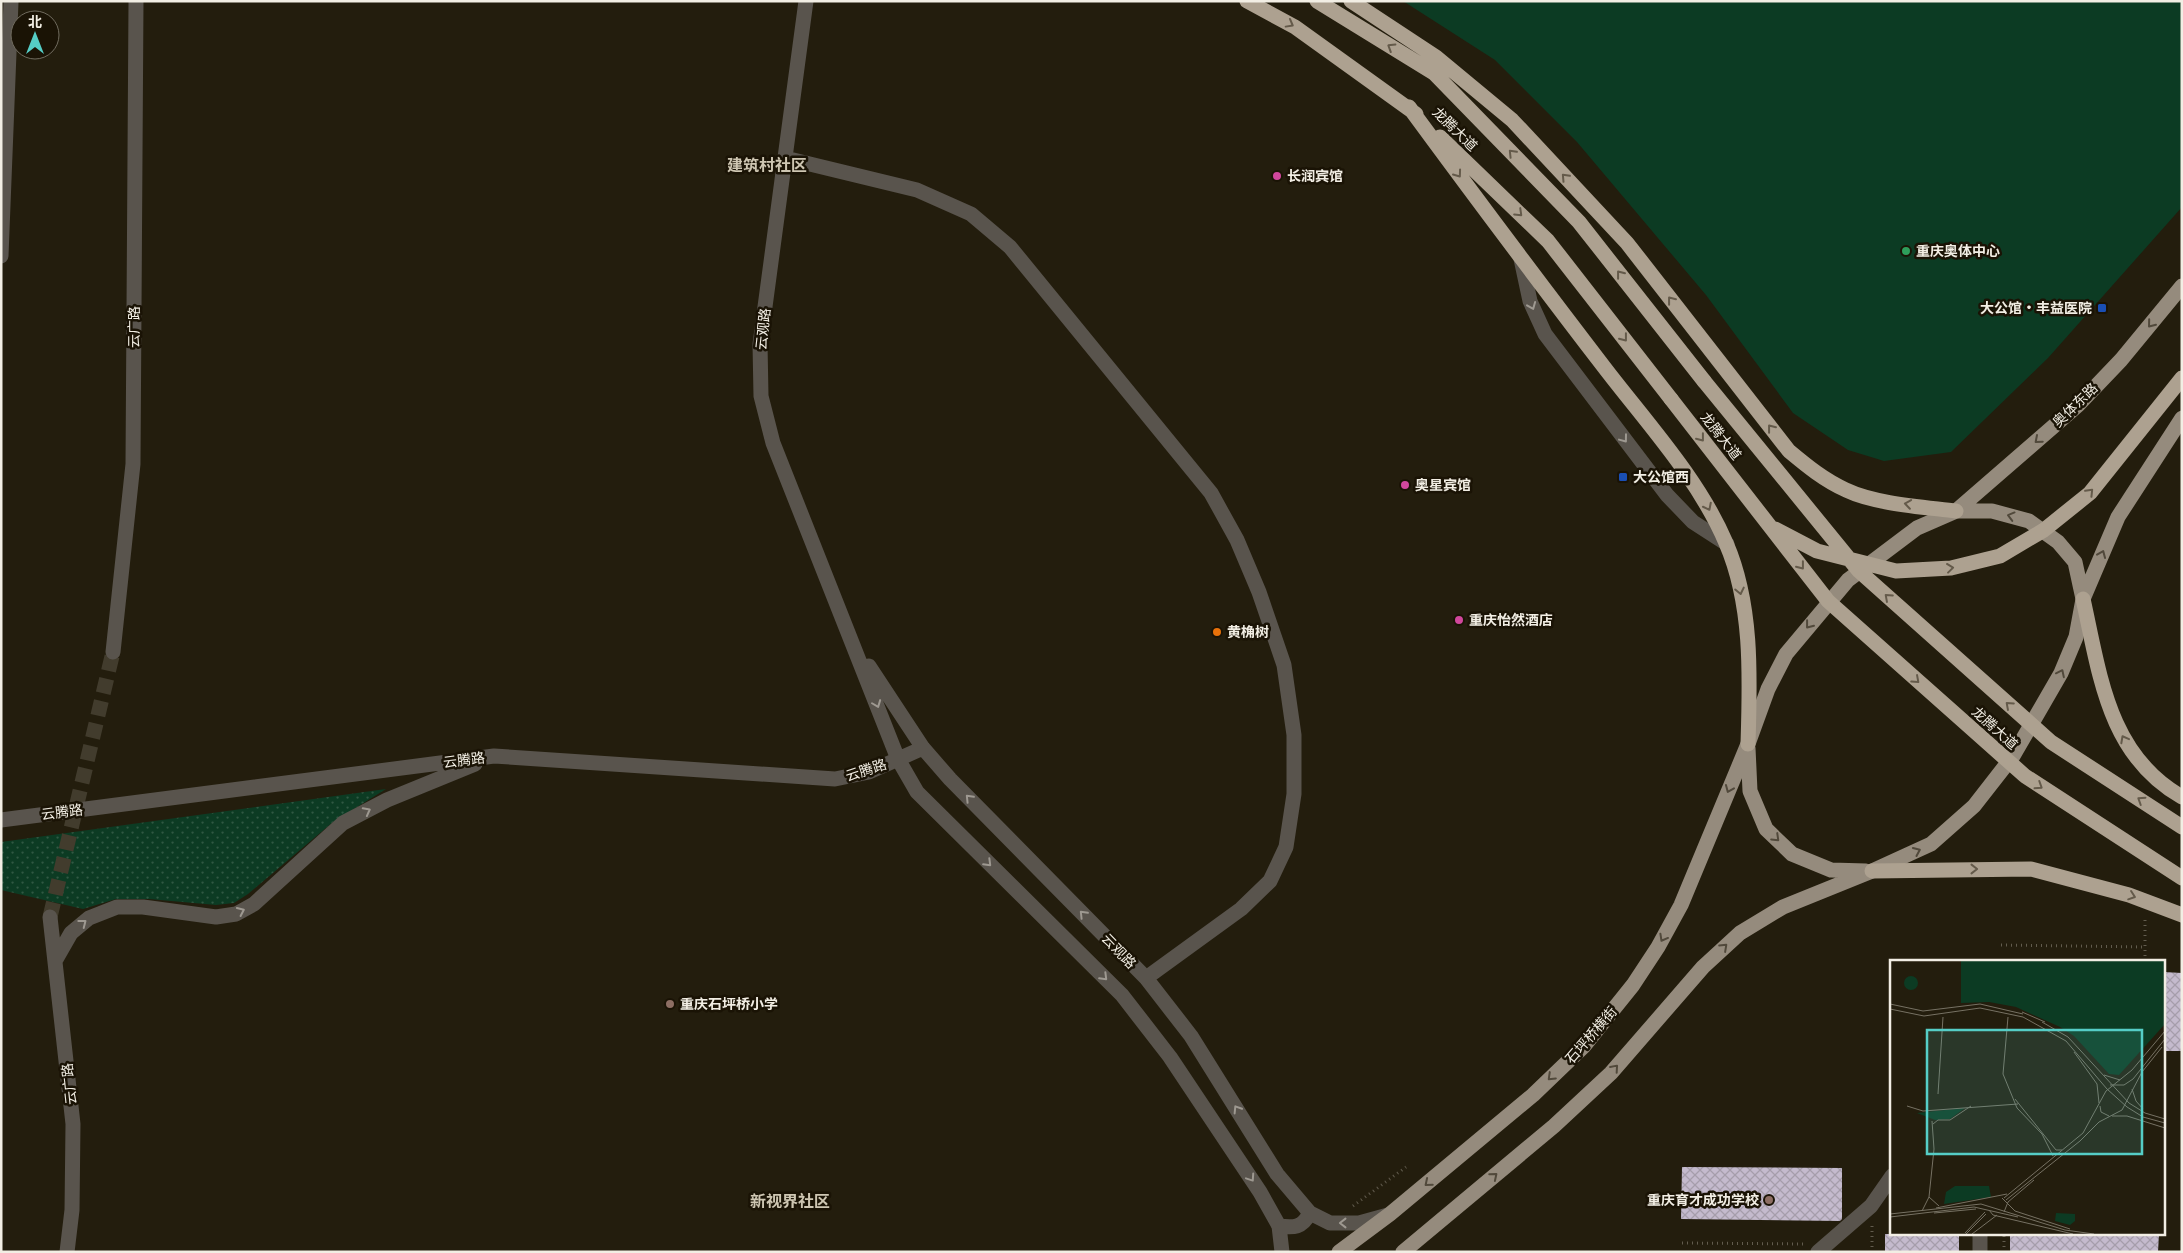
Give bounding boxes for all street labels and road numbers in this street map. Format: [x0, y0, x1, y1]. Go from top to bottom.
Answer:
street label: 龙腾大道 [1429, 103, 1481, 155]
street label: 云广路 [125, 306, 143, 348]
street label: 云观路 [752, 307, 774, 351]
street label: 奥体东路 [2049, 379, 2101, 431]
street label: 龙腾大道 [1697, 408, 1745, 464]
street label: 龙腾大道 [1968, 703, 2022, 753]
street label: 云腾路 [442, 749, 486, 771]
street label: 云腾路 [843, 755, 889, 785]
street label: 云腾路 [40, 801, 84, 823]
street label: 云观路 [1098, 930, 1140, 972]
street label: 石坪桥横街 [1561, 1003, 1621, 1067]
street label: 云广路 [58, 1062, 80, 1106]

